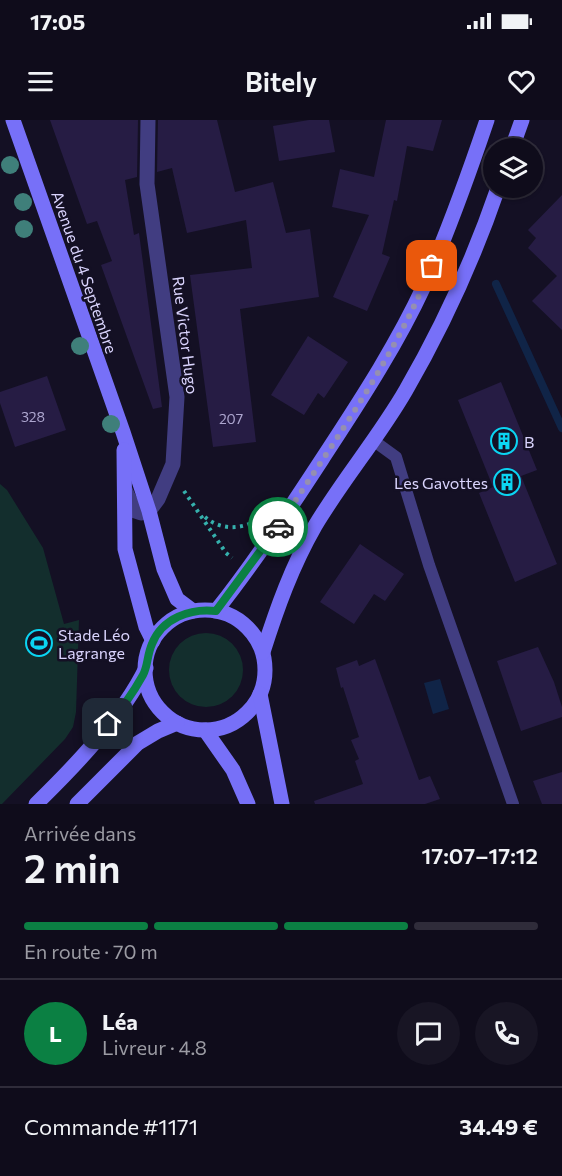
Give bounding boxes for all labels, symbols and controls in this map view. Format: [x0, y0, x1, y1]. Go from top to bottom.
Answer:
text: 17:05 [30, 8, 85, 35]
icon: menu [24, 65, 57, 98]
text: Bitely [245, 65, 317, 98]
icon: heart [505, 65, 538, 98]
map controls [483, 138, 543, 198]
button: layers [483, 138, 543, 198]
street label: Avenue du 4 Septembre [48, 188, 122, 356]
pin [406, 240, 457, 291]
icon: bag [415, 249, 448, 282]
street label: Rue Victor Hugo [169, 275, 203, 395]
house number: 328 [21, 408, 45, 425]
house number: 207 [219, 410, 243, 427]
building icon: B [489, 426, 519, 456]
place label: B [524, 432, 534, 451]
building icon: Les Gavottes [492, 467, 522, 497]
place label: Les Gavottes [394, 473, 488, 492]
courier [248, 497, 308, 557]
icon: car [262, 511, 295, 544]
place label: Stade Léo Lagrange [58, 625, 130, 662]
sports icon: Stade Léo Lagrange [24, 628, 54, 658]
pin [82, 698, 133, 749]
icon: home [91, 707, 124, 740]
text: Arrivée dans [24, 821, 136, 845]
text: 17:07–17:12 [422, 842, 538, 869]
text: 2 min [24, 843, 121, 891]
text: En route · 70 m [24, 939, 158, 963]
button: chat [397, 1002, 460, 1065]
button: phone [475, 1002, 538, 1065]
text: Léa [102, 1008, 138, 1035]
text: L [49, 1020, 62, 1047]
text: Livreur · 4.8 [102, 1035, 207, 1059]
text: Commande #1171 [24, 1113, 198, 1140]
text: 34.49 € [459, 1113, 538, 1140]

